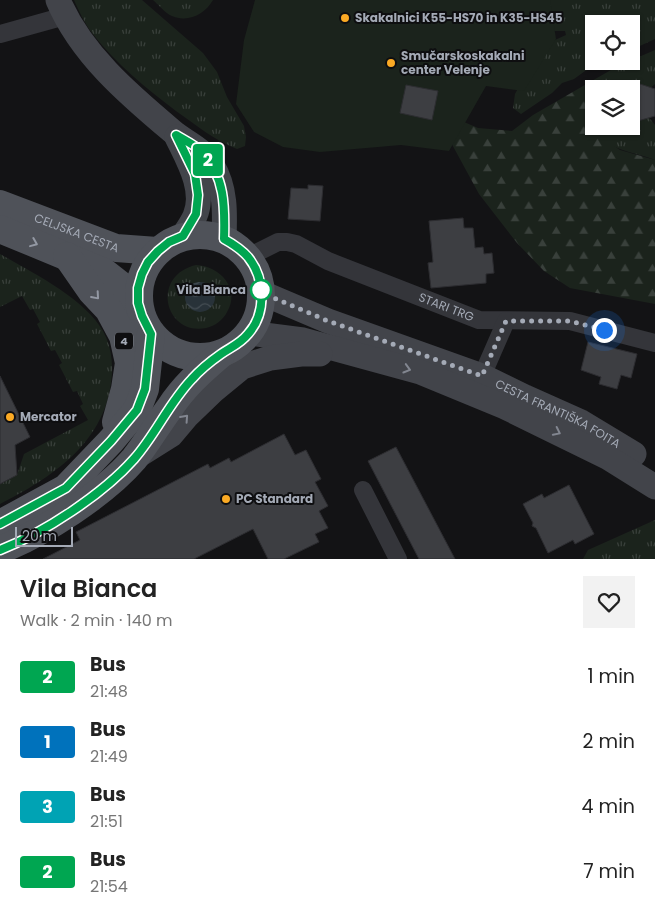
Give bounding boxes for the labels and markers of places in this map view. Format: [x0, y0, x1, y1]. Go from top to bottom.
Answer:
place label: Skakalnici K55-HS70 in K35-HS45 [355, 9, 563, 26]
marker: Skakalnici K55-HS70 in K35-HS45 [339, 12, 351, 24]
place label: Smučarskoskakalni center Velenje [401, 47, 524, 78]
marker: Smučarskoskakalni center Velenje [385, 57, 397, 69]
marker: Vila Bianca [250, 279, 272, 301]
place label: Vila Bianca [176, 281, 246, 298]
place label: Mercator [20, 408, 77, 425]
marker: Mercator [4, 411, 16, 423]
place label: PC Standard [236, 490, 313, 507]
marker: PC Standard [220, 493, 232, 505]

